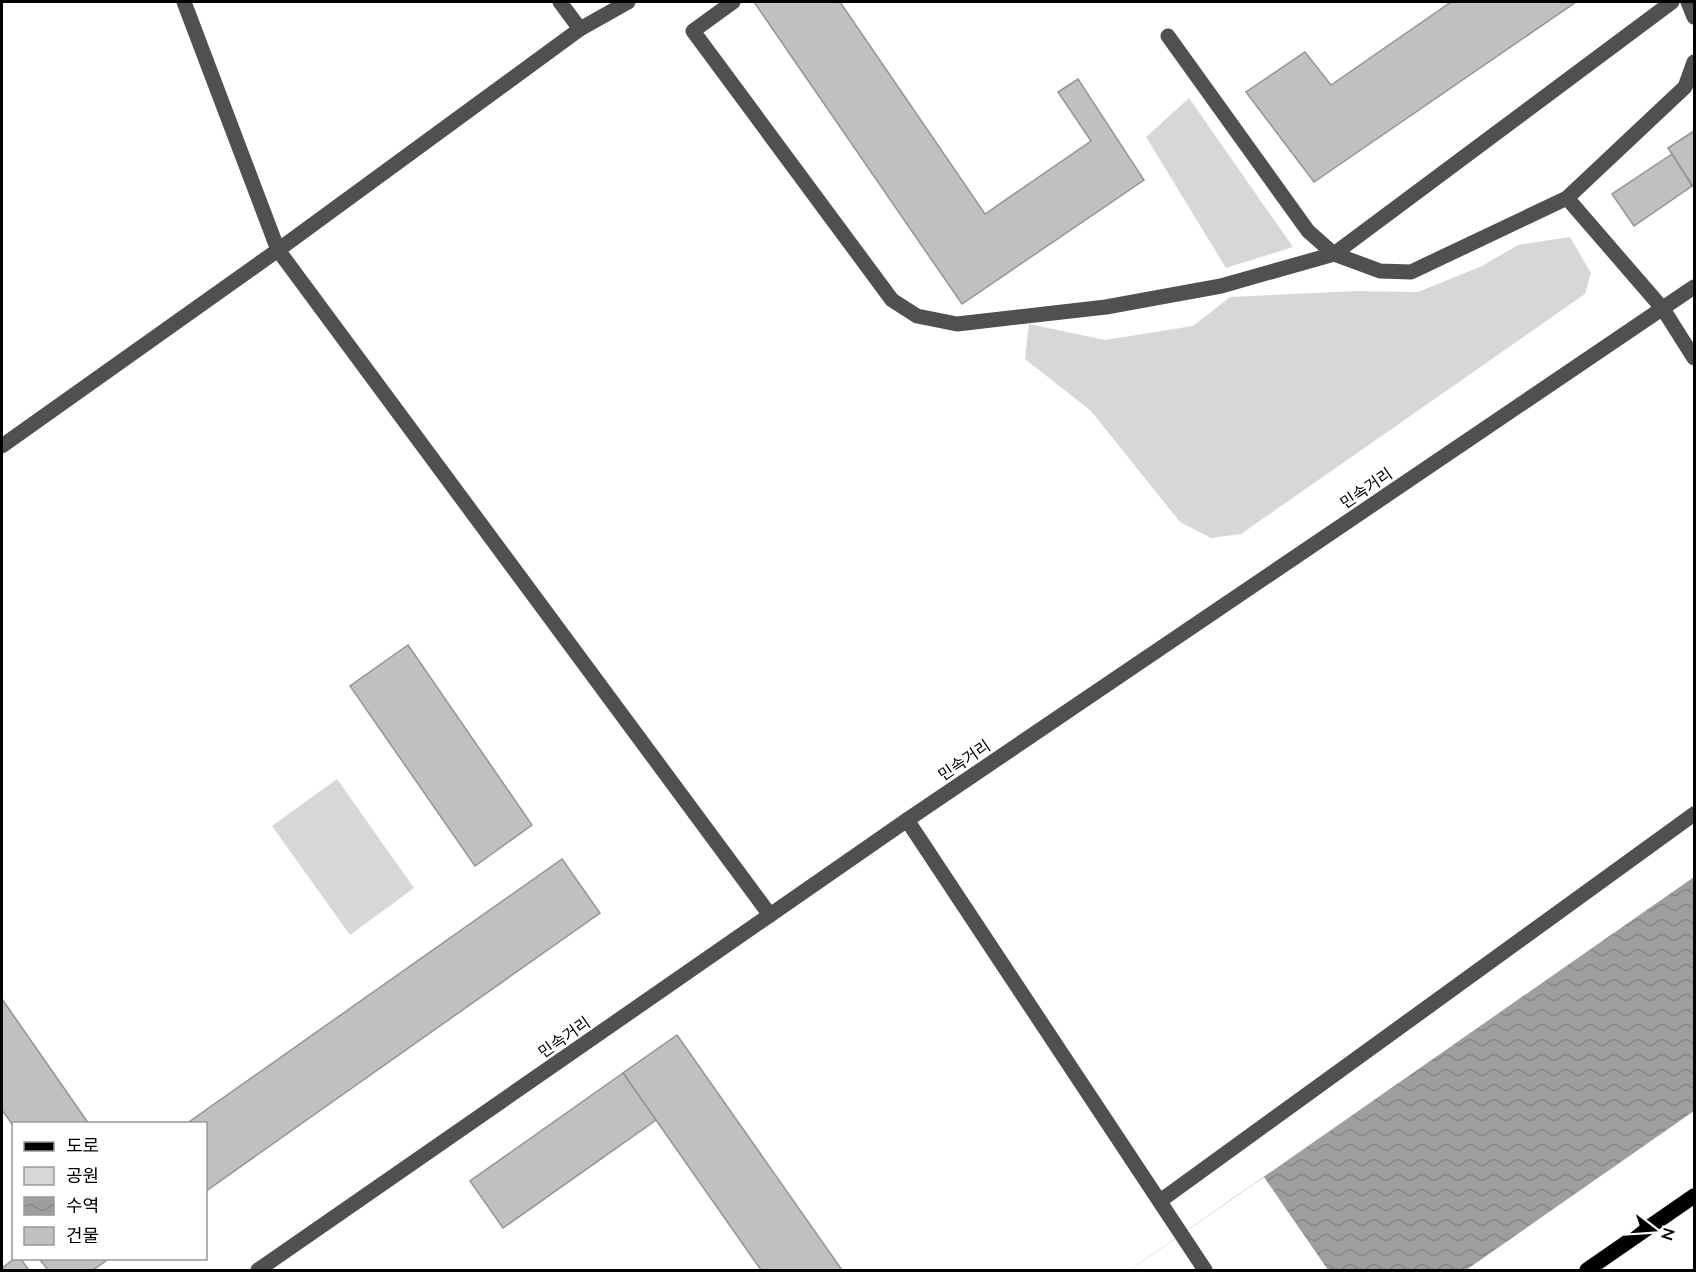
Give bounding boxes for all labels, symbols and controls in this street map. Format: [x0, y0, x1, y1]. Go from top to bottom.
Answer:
street label: 민속거리 [1336, 463, 1396, 513]
street label: 민속거리 [934, 735, 994, 785]
street label: 민속거리 [534, 1012, 594, 1062]
legend [12, 1122, 207, 1260]
text: 도로 [66, 1134, 99, 1157]
text: 공원 [66, 1164, 99, 1187]
text: 수역 [66, 1194, 99, 1217]
north arrow [1624, 1200, 1684, 1260]
text: 건물 [66, 1224, 99, 1247]
text: N [1657, 1226, 1680, 1243]

